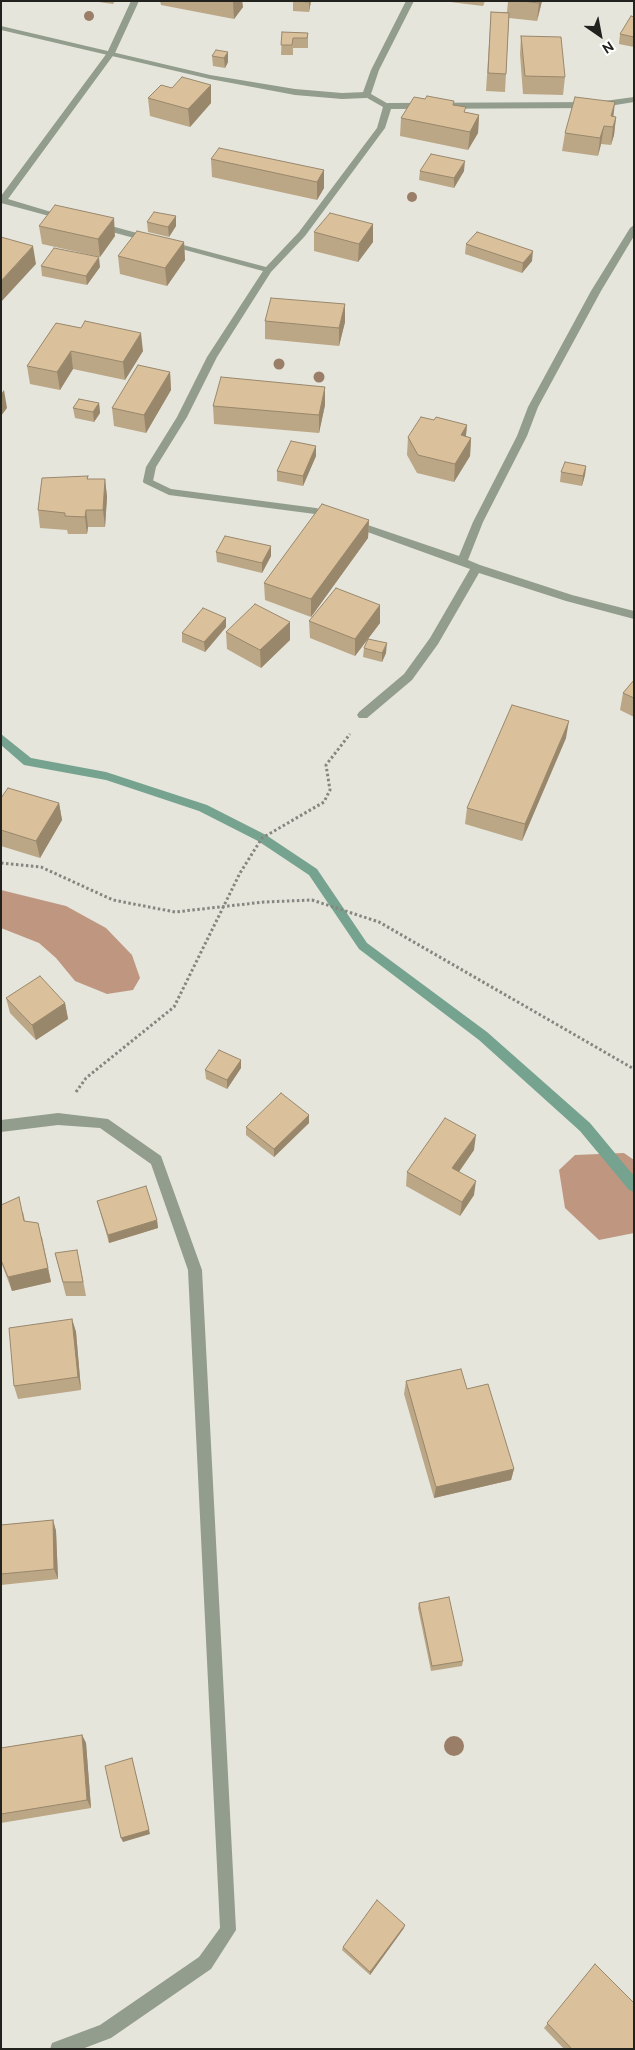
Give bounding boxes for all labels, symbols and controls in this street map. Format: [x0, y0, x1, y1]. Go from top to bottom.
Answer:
north arrow [575, 10, 625, 60]
text: N [599, 38, 617, 57]

